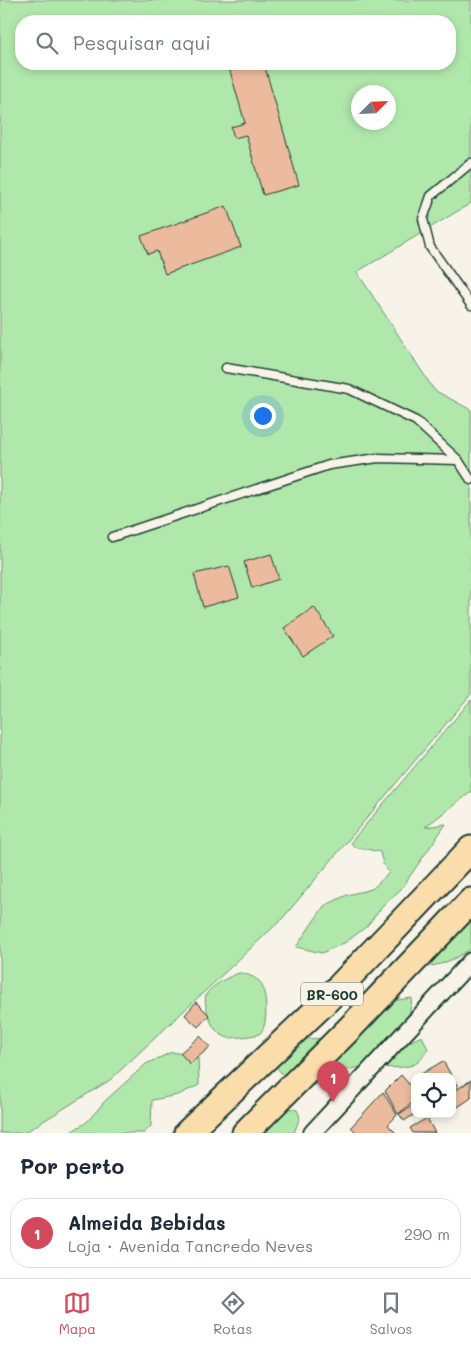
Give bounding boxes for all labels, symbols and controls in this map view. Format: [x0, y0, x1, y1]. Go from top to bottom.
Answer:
search box [15, 15, 456, 70]
icon: search [33, 29, 61, 57]
text: Pesquisar aqui [73, 30, 211, 55]
north arrow [351, 85, 396, 130]
your location [250, 403, 276, 429]
road number: BR-600 [301, 982, 363, 1006]
pin: 1 [317, 1061, 349, 1102]
map controls [411, 1073, 456, 1118]
button: locate [411, 1073, 456, 1118]
text: Por perto [20, 1152, 124, 1179]
text: Almeida Bebidas [68, 1210, 226, 1235]
text: 1 [33, 1223, 41, 1244]
text: 290 m [404, 1223, 450, 1244]
text: Loja · Avenida Tancredo Neves [68, 1235, 313, 1256]
tab: Mapa [59, 1289, 96, 1338]
tab: Rotas [213, 1289, 252, 1338]
tab: Salvos [370, 1289, 412, 1338]

